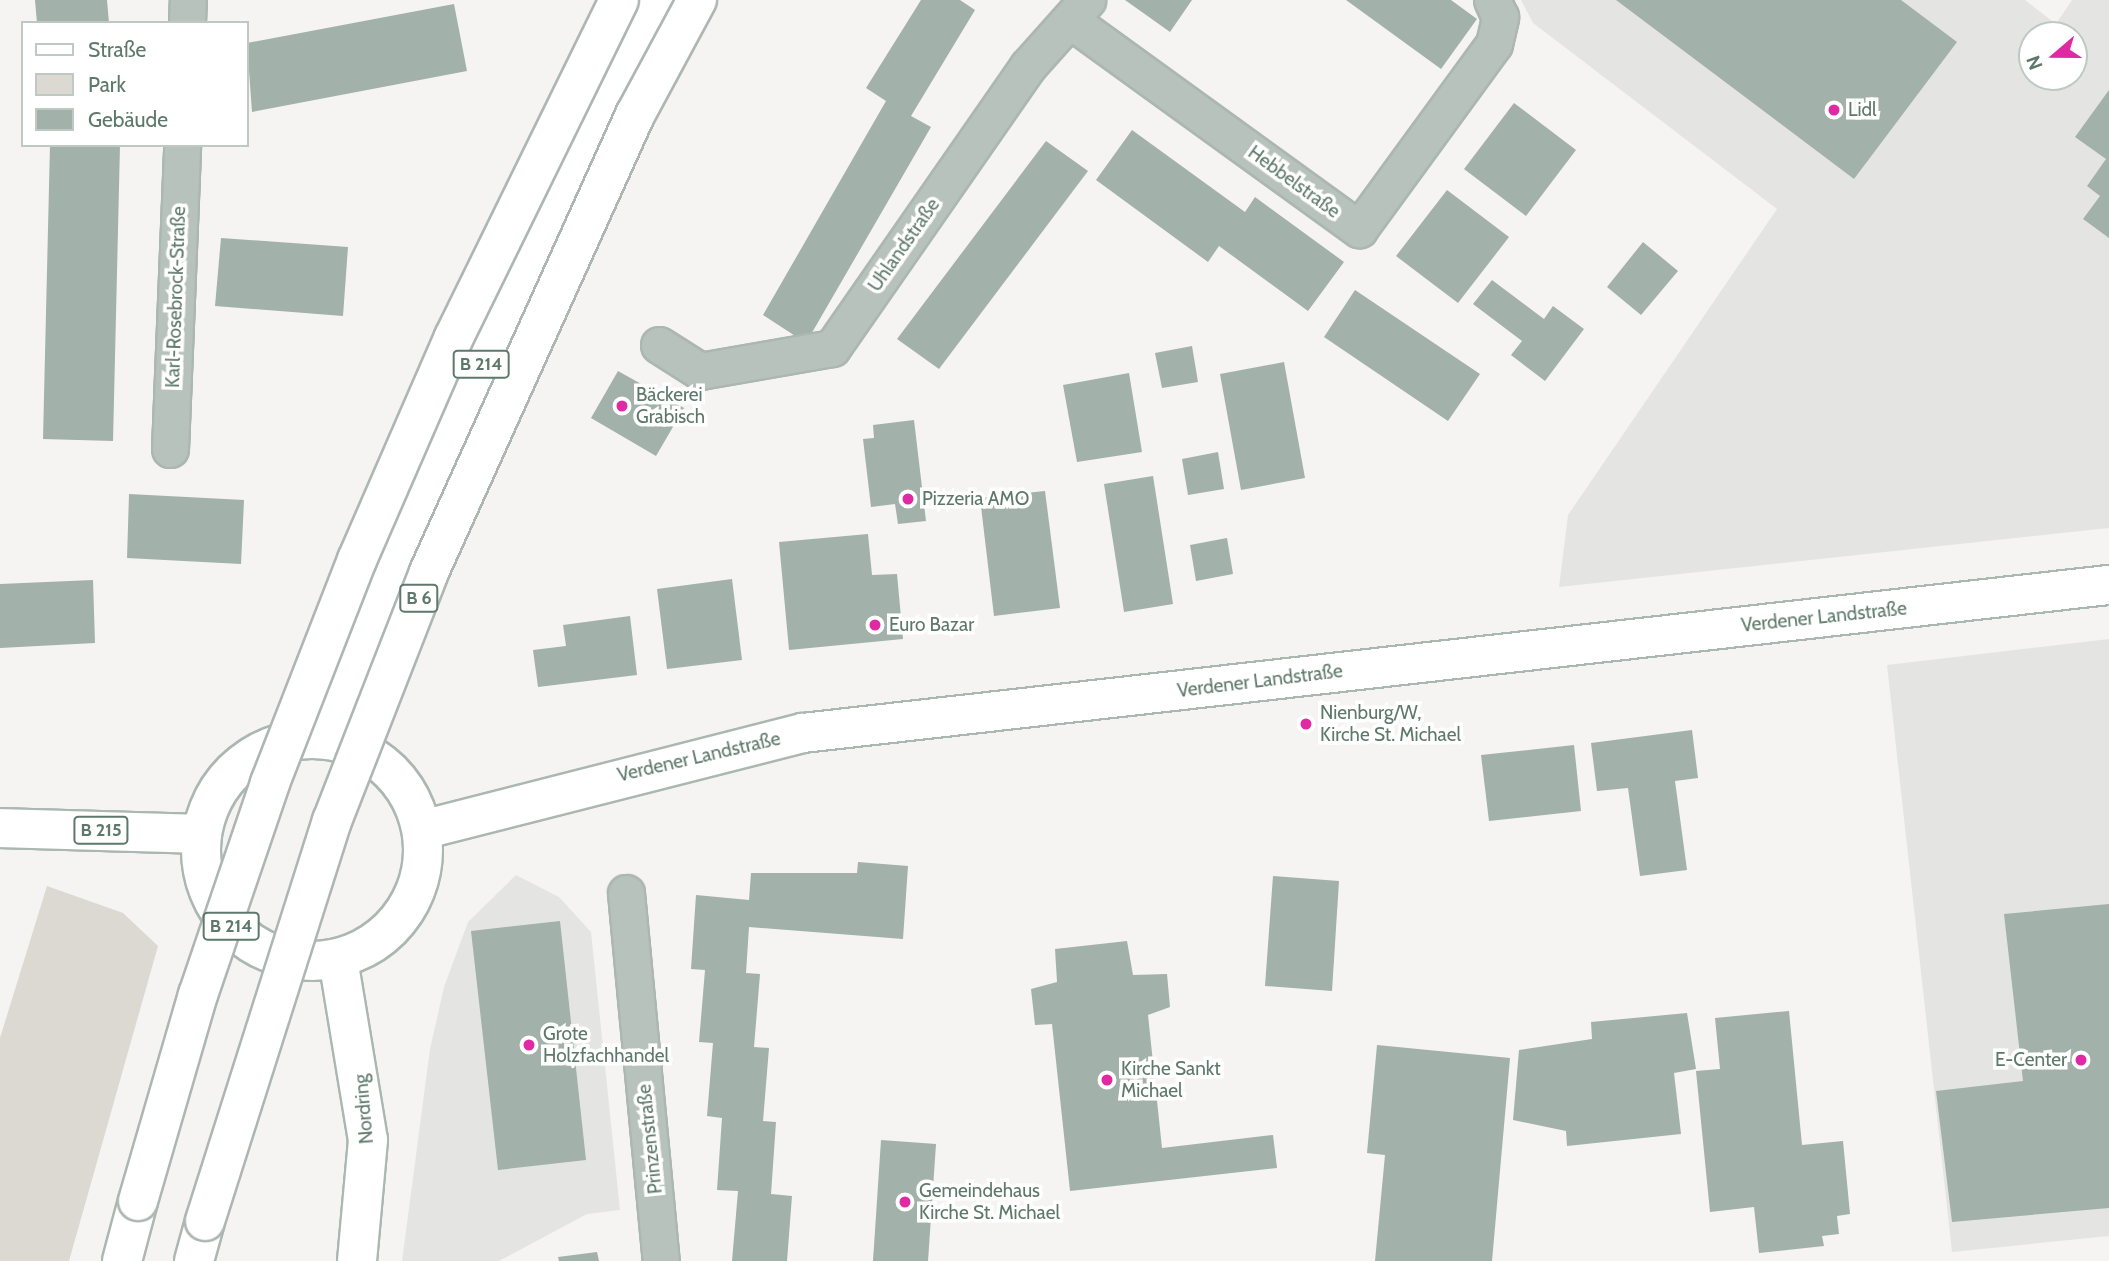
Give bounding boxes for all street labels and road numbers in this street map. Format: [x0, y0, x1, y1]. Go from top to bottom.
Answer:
street label: Hebbelstraße [1244, 141, 1344, 223]
street label: Uhlandstraße [864, 194, 944, 296]
street label: Karl-Rosebrock-Straße [161, 206, 191, 388]
road number: B 214 [451, 350, 511, 378]
road number: B 6 [398, 584, 440, 612]
street label: Verdener Landstraße [1740, 597, 1908, 637]
street label: Verdener Landstraße [1176, 660, 1344, 702]
street label: Verdener Landstraße [615, 727, 783, 787]
road number: B 215 [73, 816, 129, 844]
road number: B 214 [201, 911, 261, 940]
street label: Nordring [350, 1073, 378, 1145]
street label: Prinzenstraße [633, 1083, 667, 1195]

